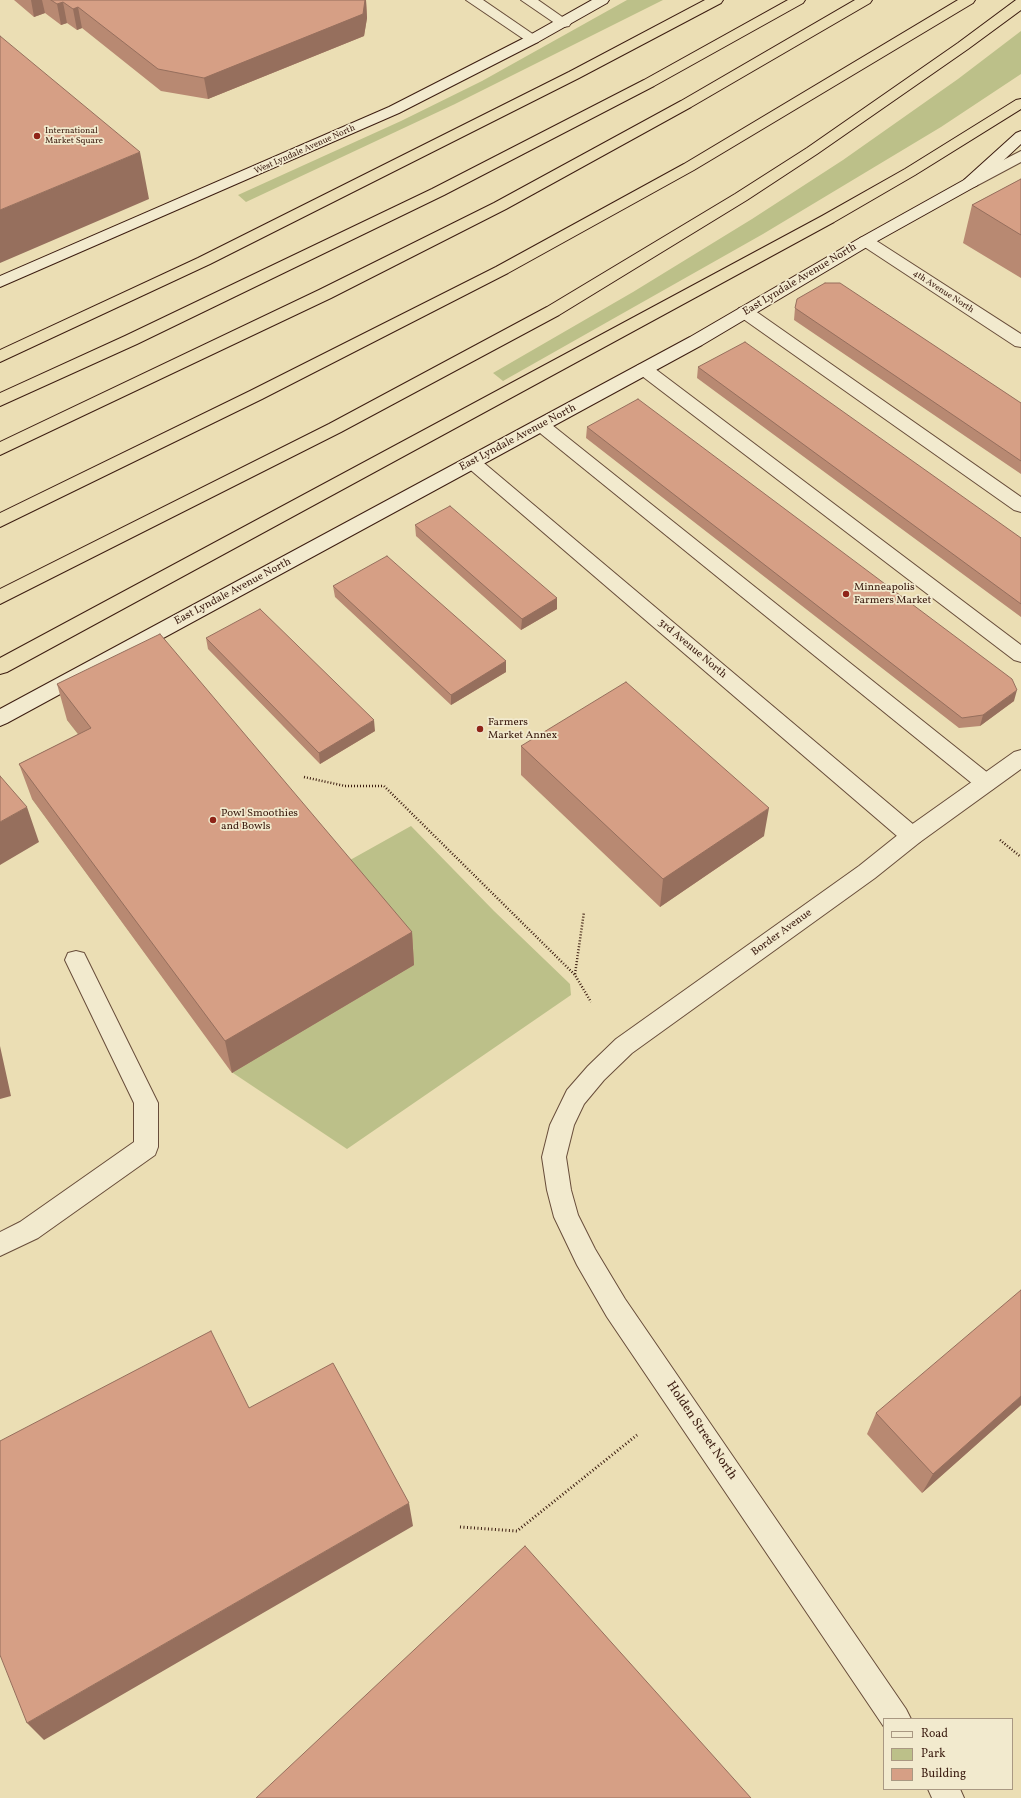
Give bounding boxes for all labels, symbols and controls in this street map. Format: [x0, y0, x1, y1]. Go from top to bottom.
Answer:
street label: West Lyndale Avenue North [253, 123, 357, 177]
place label: International Market Square [45, 126, 103, 147]
marker: International Market Square [32, 131, 42, 141]
street label: East Lyndale Avenue North [741, 241, 859, 319]
street label: 4th Avenue North [910, 268, 976, 316]
street label: East Lyndale Avenue North [457, 402, 579, 474]
street label: East Lyndale Avenue North [172, 556, 294, 628]
place label: Minneapolis Farmers Market [854, 581, 931, 607]
marker: Minneapolis Farmers Market [841, 589, 851, 599]
street label: 3rd Avenue North [655, 616, 729, 682]
place label: Farmers Market Annex [488, 716, 557, 742]
marker: Farmers Market Annex [475, 724, 485, 734]
place label: Powl Smoothies and Bowls [221, 807, 298, 833]
marker: Powl Smoothies and Bowls [208, 815, 218, 825]
street label: Border Avenue [749, 907, 815, 959]
street label: Holden Street North [662, 1379, 740, 1483]
legend [883, 1718, 1013, 1790]
text: Road [921, 1726, 948, 1742]
text: Park [921, 1746, 946, 1762]
text: Building [921, 1766, 966, 1782]

